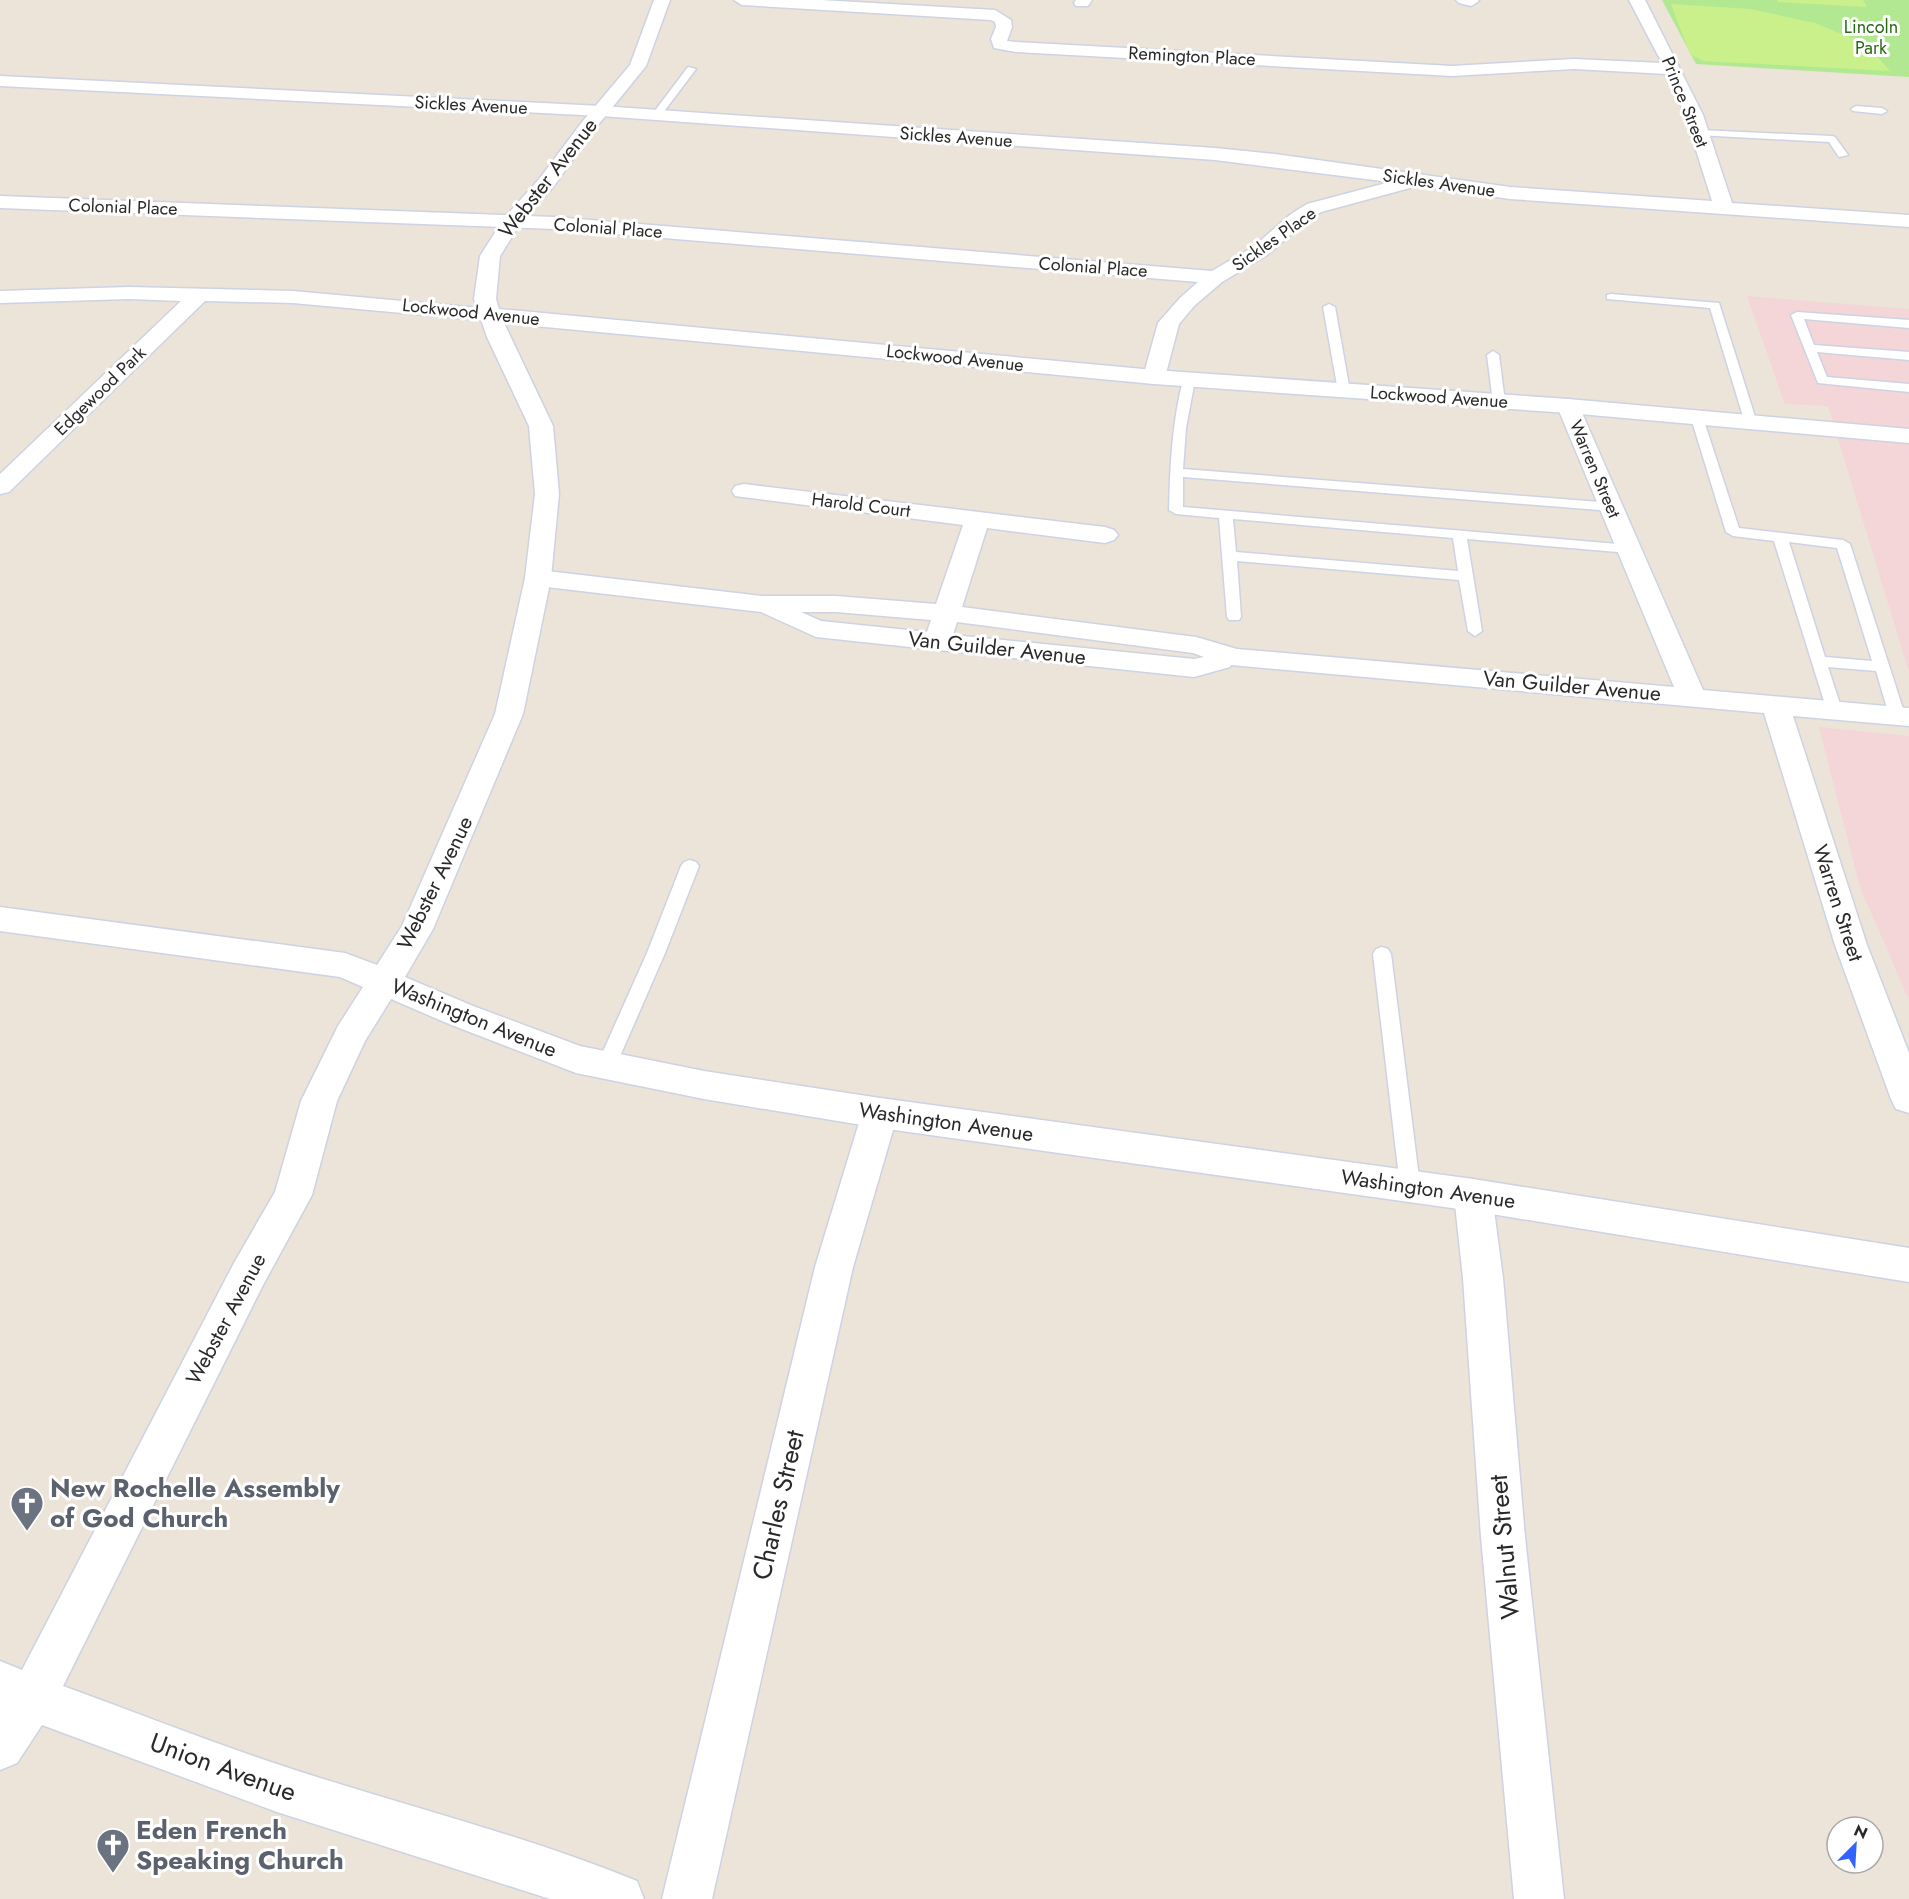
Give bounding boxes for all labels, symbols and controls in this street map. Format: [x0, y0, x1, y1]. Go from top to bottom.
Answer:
park label: Lincoln Park [1844, 14, 1898, 61]
street label: Remington Place [1128, 40, 1256, 72]
street label: Prince Street [1655, 53, 1715, 152]
street label: Sickles Avenue [414, 89, 528, 121]
street label: Webster Avenue [492, 111, 605, 244]
street label: Sickles Avenue [899, 120, 1013, 154]
street label: Sickles Avenue [1381, 162, 1497, 204]
street label: Colonial Place [68, 192, 178, 222]
street label: Sickles Place [1227, 200, 1321, 278]
street label: Colonial Place [553, 211, 663, 245]
street label: Colonial Place [1038, 250, 1148, 284]
street label: Lockwood Avenue [401, 292, 541, 332]
street label: Lockwood Avenue [885, 338, 1025, 378]
street label: Edgewood Park [48, 340, 152, 442]
street label: Lockwood Avenue [1369, 379, 1509, 415]
street label: Warren Street [1563, 416, 1628, 522]
street label: Harold Court [810, 486, 912, 524]
street label: Van Guilder Avenue [907, 624, 1087, 672]
street label: Van Guilder Avenue [1482, 663, 1662, 709]
street label: Webster Avenue [390, 811, 480, 955]
street label: Warren Street [1805, 841, 1871, 965]
street label: Washington Avenue [387, 971, 561, 1065]
street label: Washington Avenue [857, 1095, 1035, 1149]
street label: Washington Avenue [1339, 1162, 1517, 1216]
street label: Webster Avenue [179, 1248, 273, 1390]
street label: Charles Street [742, 1426, 814, 1584]
place label: New Rochelle Assembly of God Church [50, 1469, 340, 1537]
street label: Walnut Street [1479, 1472, 1529, 1621]
church icon: New Rochelle Assembly of God Church [9, 1485, 45, 1532]
street label: Union Avenue [144, 1723, 302, 1811]
place label: Eden French Speaking Church [136, 1811, 344, 1879]
north arrow [1825, 1815, 1885, 1875]
text: N [1850, 1819, 1871, 1845]
church icon: Eden French Speaking Church [95, 1827, 131, 1874]

